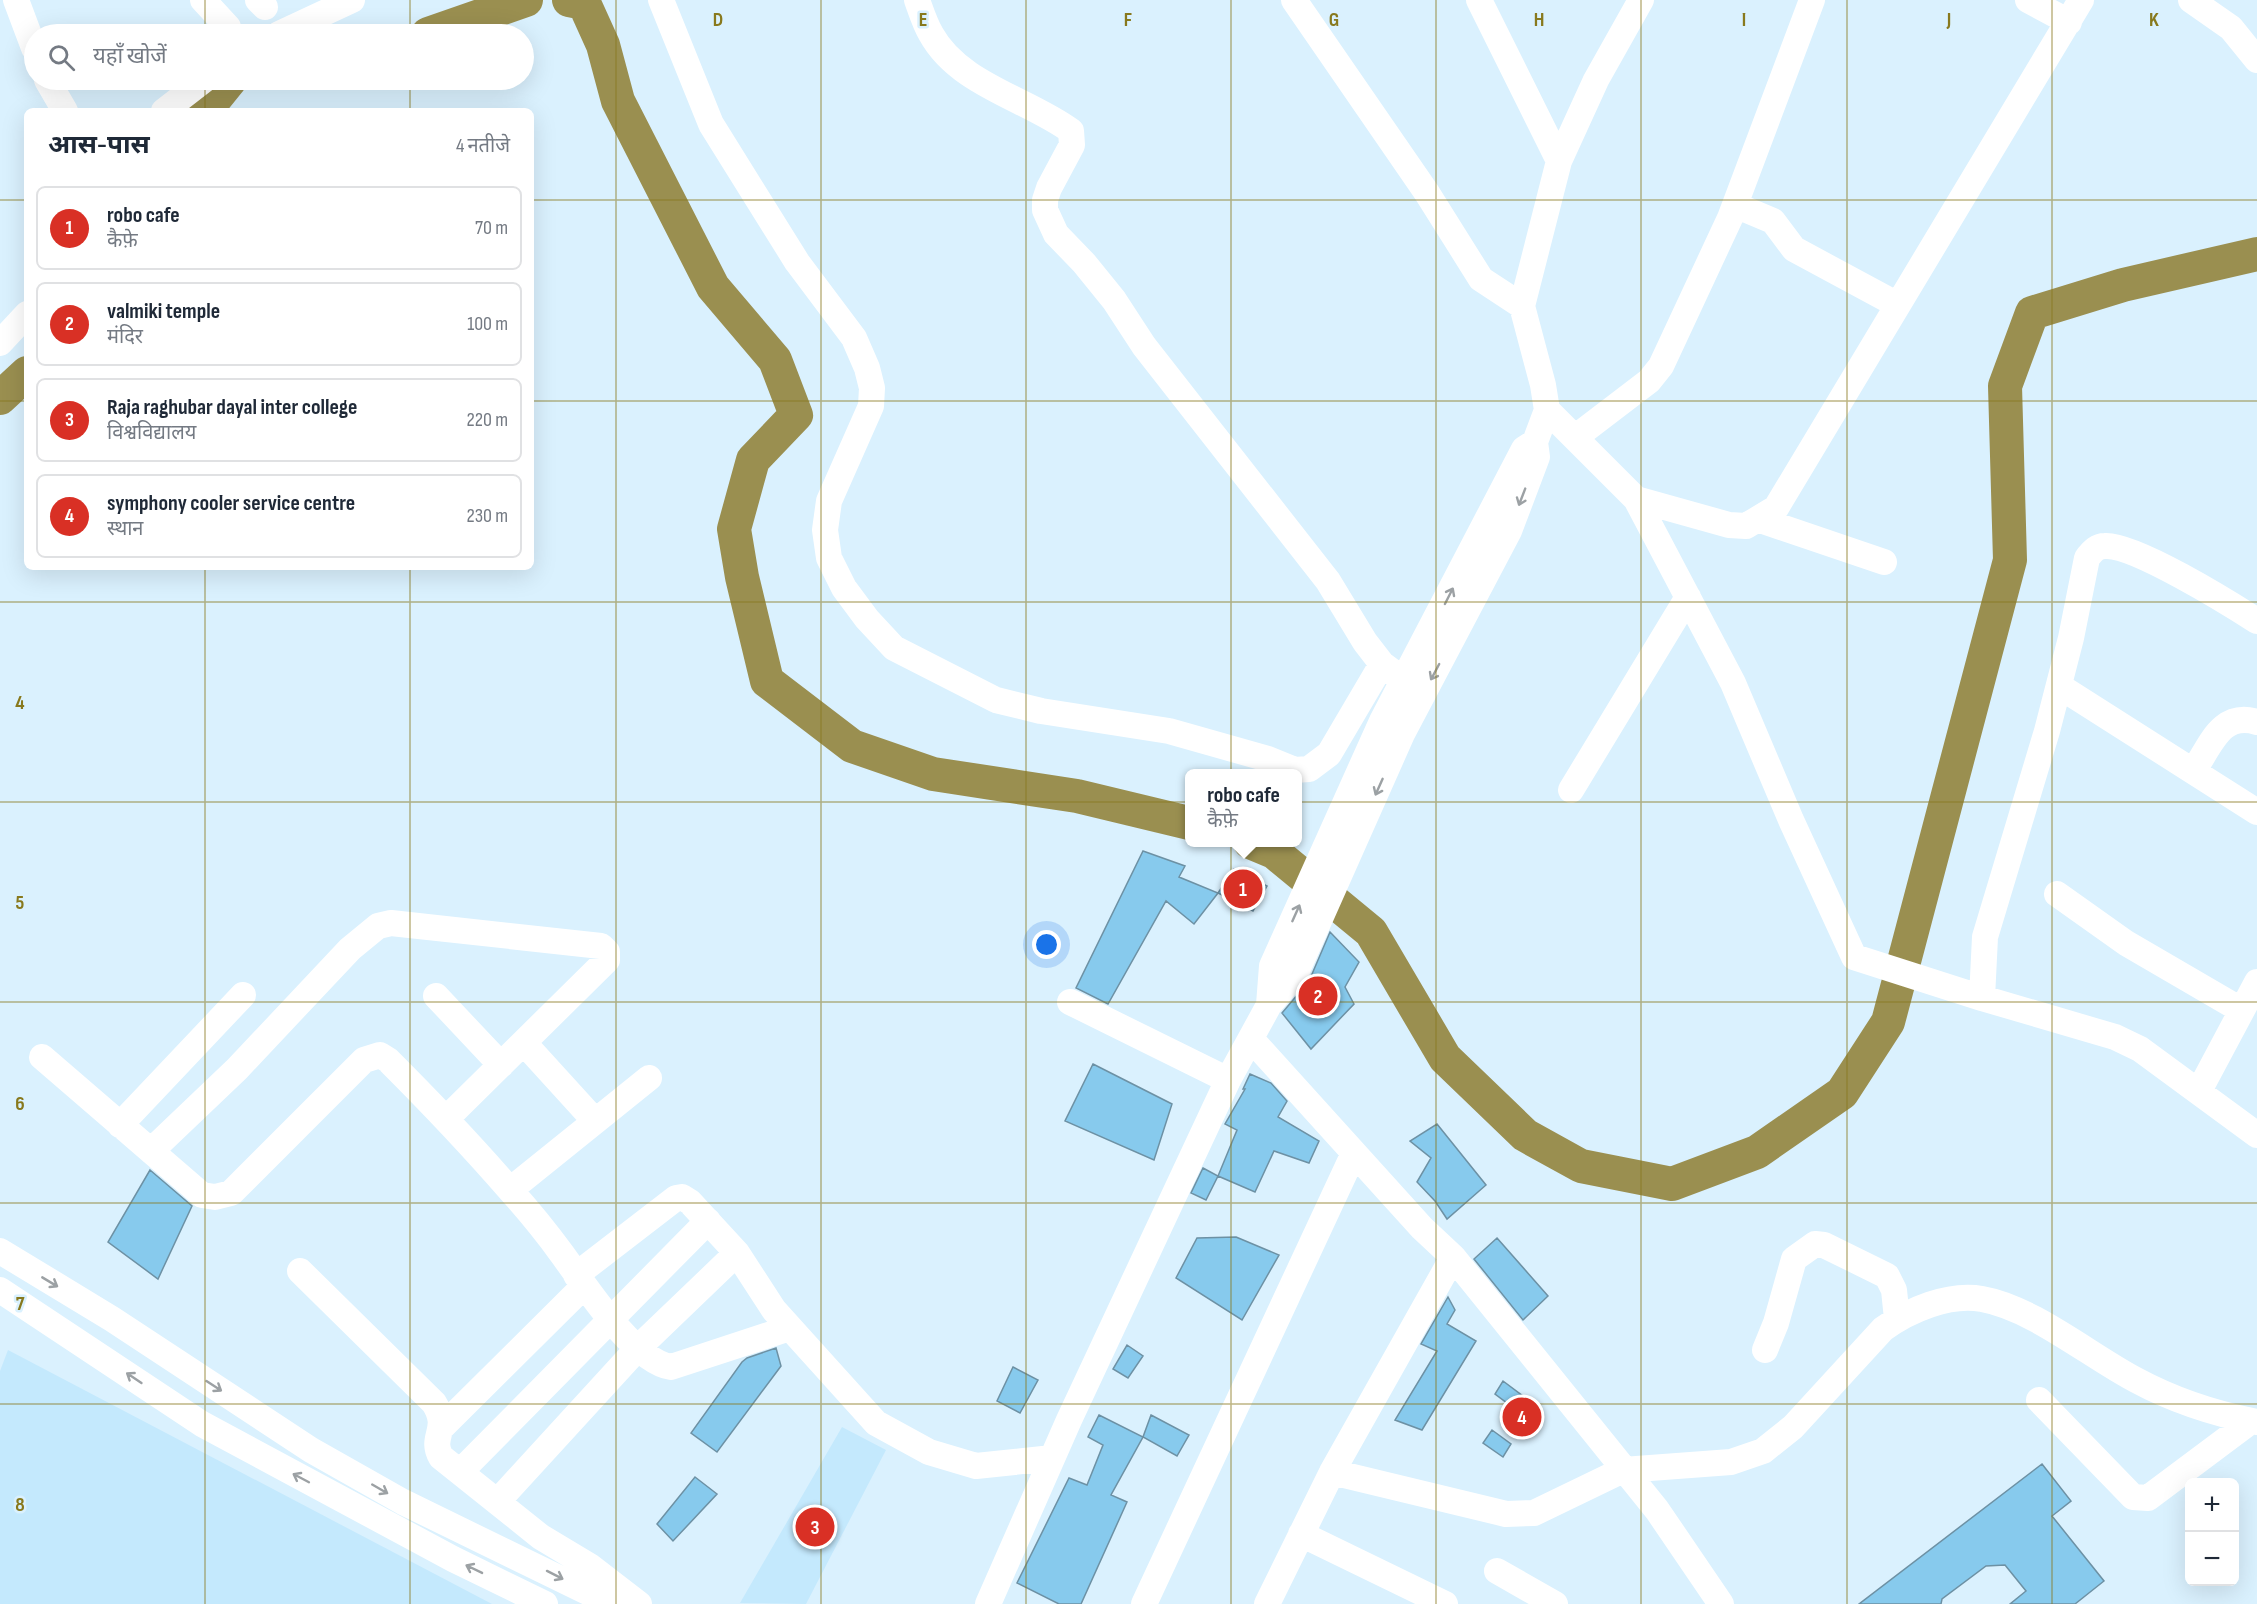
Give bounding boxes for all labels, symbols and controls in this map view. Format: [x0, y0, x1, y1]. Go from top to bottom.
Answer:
text: D [713, 8, 723, 32]
text: E [919, 8, 927, 32]
text: F [1124, 8, 1132, 32]
text: G [1329, 8, 1339, 32]
text: H [1534, 8, 1544, 32]
text: I [1742, 8, 1746, 32]
text: J [1946, 8, 1951, 32]
text: K [2149, 8, 2159, 32]
search box [24, 24, 534, 90]
icon: search [45, 41, 78, 74]
text: यहाँ खोजें [93, 43, 167, 70]
text: आस-पास [48, 130, 150, 161]
text: 4 नतीजे [456, 134, 510, 158]
text: robo cafe [107, 202, 180, 229]
text: 1 [66, 216, 73, 240]
text: 70 m [475, 216, 508, 240]
text: कैफ़े [107, 229, 138, 253]
text: valmiki temple [107, 298, 220, 325]
text: 2 [65, 312, 74, 336]
text: 100 m [467, 312, 508, 336]
text: मंदिर [107, 325, 143, 349]
text: Raja raghubar dayal inter college [107, 394, 357, 421]
text: 3 [65, 408, 74, 432]
text: 220 m [467, 408, 508, 432]
text: विश्वविद्यालय [107, 421, 196, 445]
one-way arrow [1516, 488, 1527, 506]
text: symphony cooler service centre [107, 490, 355, 517]
text: 4 [65, 504, 74, 528]
text: 230 m [466, 504, 508, 528]
text: स्थान [107, 517, 143, 541]
one-way arrow [1444, 587, 1455, 605]
one-way arrow [1429, 662, 1440, 680]
text: 4 [15, 691, 25, 715]
popup [1185, 769, 1302, 847]
one-way arrow [1372, 778, 1384, 796]
text: robo cafe [1207, 782, 1280, 809]
text: कैफ़े [1207, 809, 1238, 833]
pin: 1 [1224, 866, 1262, 912]
text: 5 [16, 891, 25, 915]
one-way arrow [1290, 904, 1302, 922]
your location [1032, 930, 1061, 959]
pin: 2 [1298, 974, 1338, 1018]
text: 6 [15, 1092, 25, 1116]
one-way arrow [41, 1276, 58, 1288]
text: 7 [16, 1292, 25, 1316]
one-way arrow [126, 1372, 143, 1384]
one-way arrow [206, 1380, 223, 1393]
pin: 4 [1502, 1394, 1541, 1440]
one-way arrow [293, 1472, 311, 1483]
map controls [2185, 1478, 2239, 1586]
button: + [2185, 1478, 2239, 1532]
one-way arrow [371, 1483, 388, 1495]
text: 8 [15, 1493, 25, 1517]
pin: 3 [796, 1504, 834, 1550]
button: − [2185, 1532, 2239, 1586]
one-way arrow [465, 1563, 483, 1574]
one-way arrow [546, 1570, 564, 1582]

